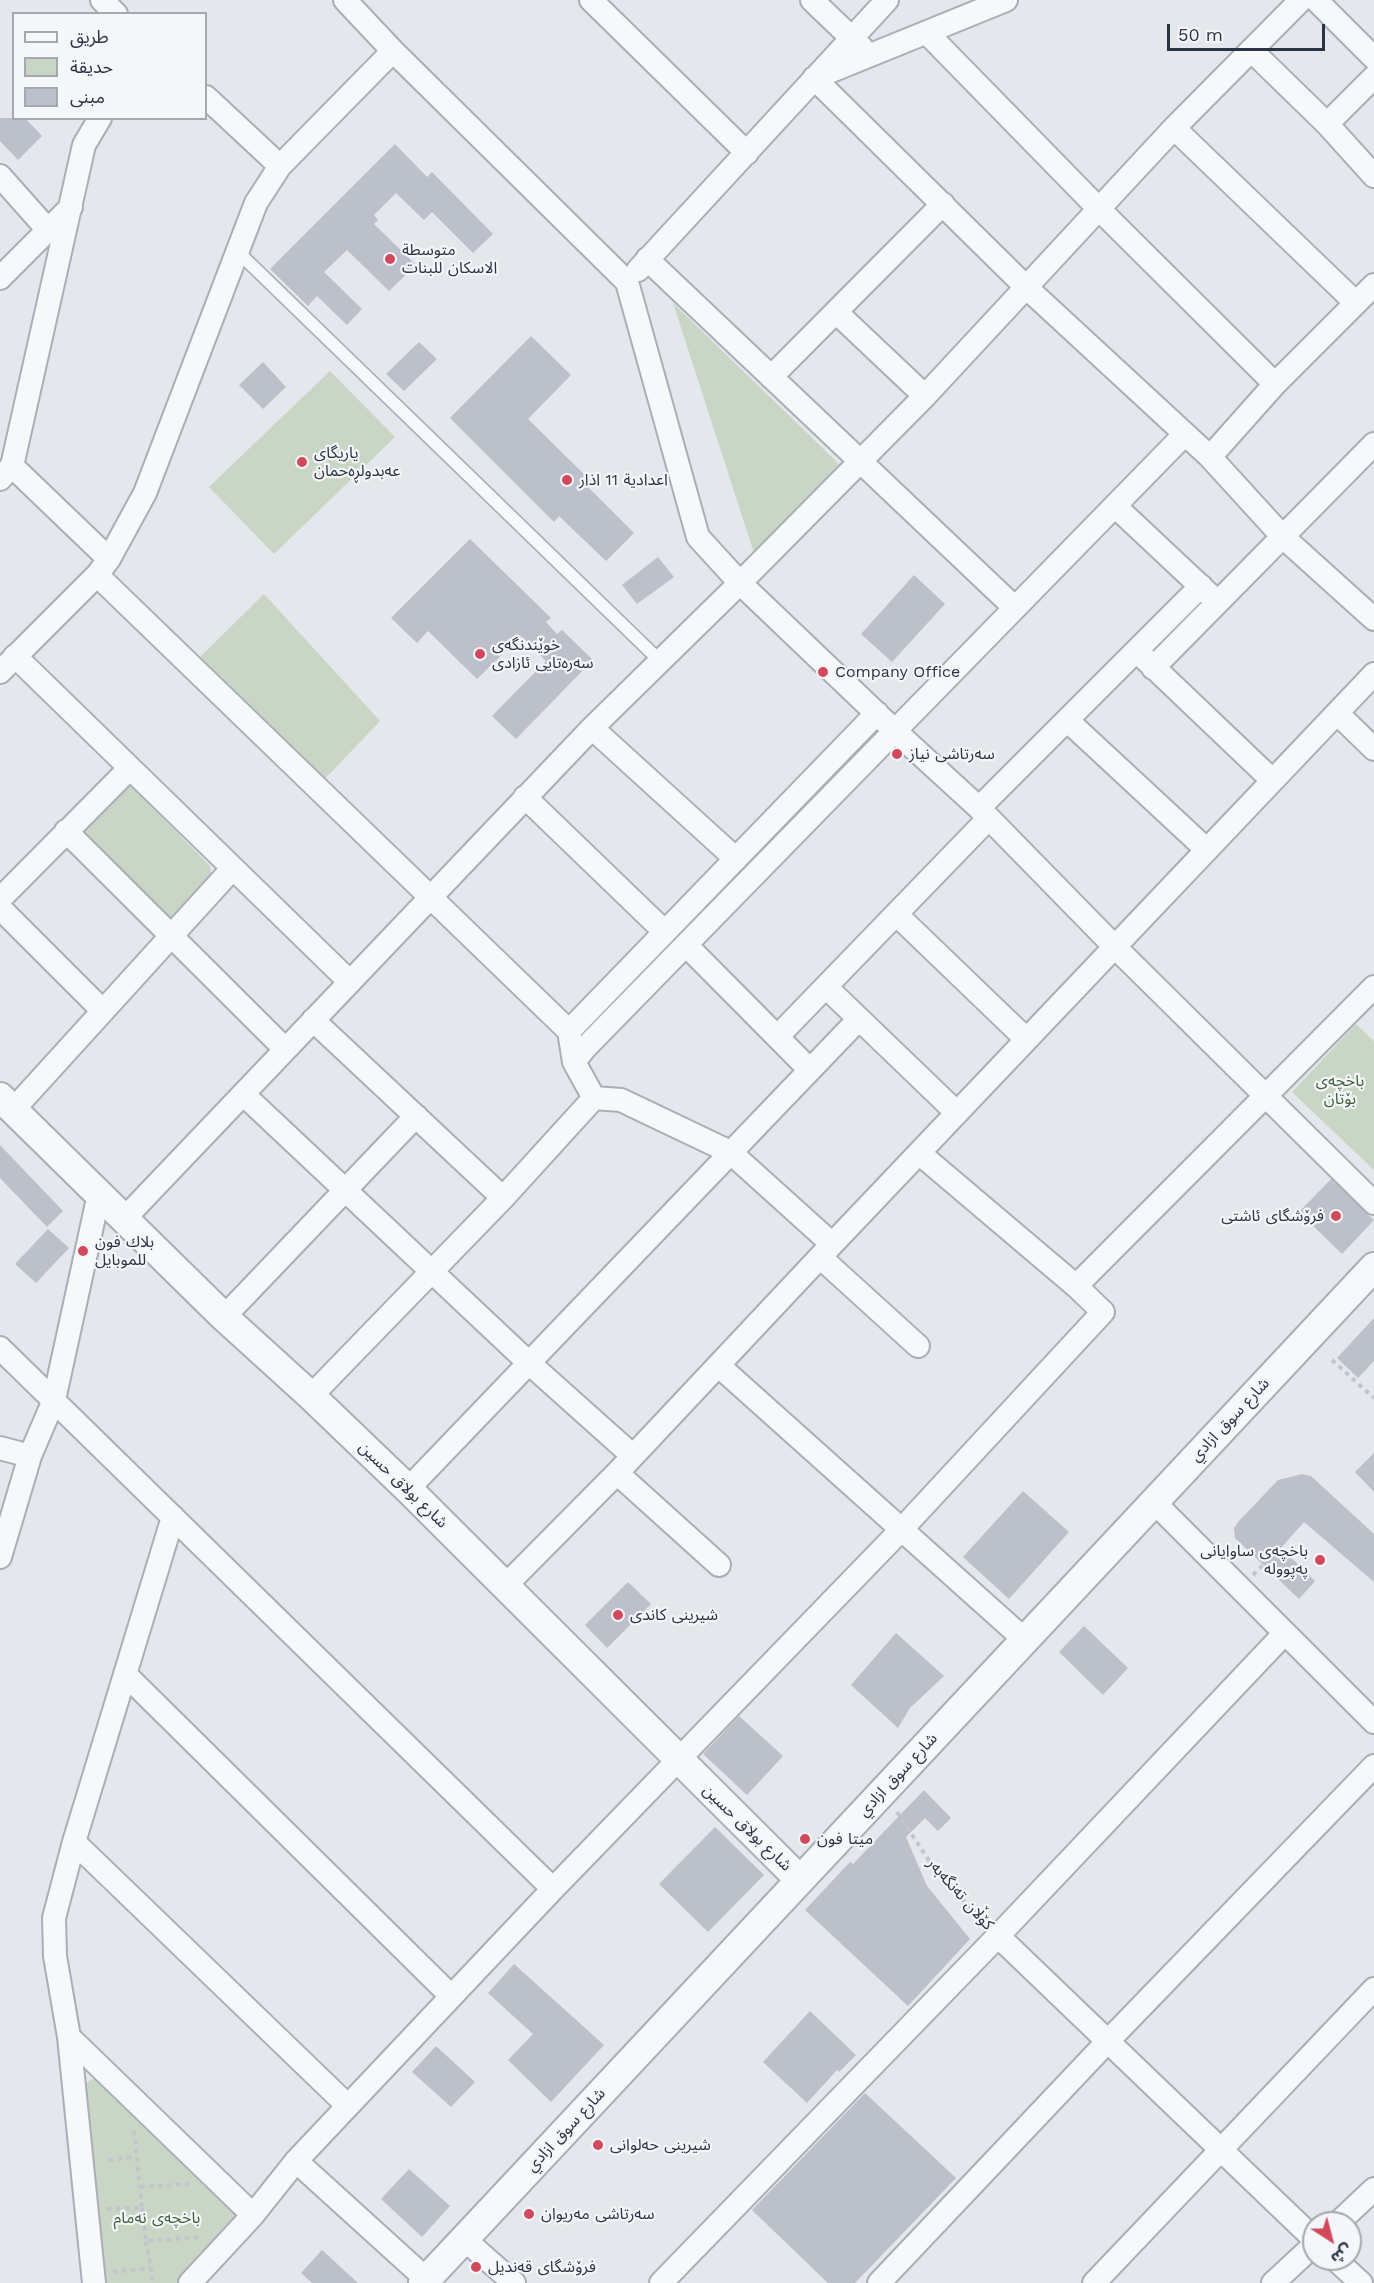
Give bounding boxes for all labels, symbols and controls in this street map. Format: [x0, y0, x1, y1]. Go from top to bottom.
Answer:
legend [12, 12, 207, 120]
scale bar [1170, 12, 1328, 50]
text: 50 m [1178, 24, 1223, 45]
text: طريق [70, 26, 109, 47]
text: حديقة [70, 56, 113, 77]
text: مبنى [70, 86, 105, 107]
place label: متوسطة الاسكان للبنات [402, 240, 497, 278]
marker: متوسطة الاسكان للبنات [383, 252, 397, 266]
place label: یاریگای عەبدولڕەحمان [314, 443, 400, 481]
marker: یاریگای عەبدولڕەحمان [295, 455, 309, 469]
place label: اعدادية 11 اذار [579, 470, 668, 490]
marker: اعدادية 11 اذار [560, 473, 574, 487]
place label: خوێندنگەی سەرەتایی ئازادی [492, 635, 594, 673]
marker: خوێندنگەی سەرەتایی ئازادی [473, 647, 487, 661]
place label: Company Office [835, 662, 960, 682]
marker: Company Office [816, 665, 830, 679]
place label: سەرتاشی نیاز [909, 744, 995, 764]
marker: سەرتاشی نیاز [890, 747, 904, 761]
park label: باخچەی بۆتان [1316, 1071, 1364, 1109]
place label: فرۆشگای ئاشتی [1221, 1206, 1324, 1226]
marker: فرۆشگای ئاشتی [1329, 1209, 1343, 1223]
place label: بلاك فون للموبايل [95, 1232, 154, 1270]
marker: بلاك فون للموبايل [76, 1244, 90, 1258]
street label: شارع سوق ازادي [1186, 1374, 1274, 1466]
street label: شارع بولاق حسين [354, 1438, 452, 1532]
place label: باخچەی ساوایانی پەپوولە [1200, 1541, 1308, 1579]
marker: باخچەی ساوایانی پەپوولە [1313, 1553, 1327, 1567]
place label: شیرینی کاندی [630, 1605, 718, 1625]
marker: شیرینی کاندی [611, 1608, 625, 1622]
street label: شارع سوق ازادي [854, 1729, 942, 1821]
street label: شارع بولاق حسين [698, 1781, 796, 1875]
place label: ميتا فون [817, 1829, 873, 1849]
marker: ميتا فون [798, 1832, 812, 1846]
street label: کۆڵان تەنگەبەر [923, 1854, 997, 1934]
street label: شارع سوق ازادي [522, 2084, 610, 2176]
place label: شیرینی حەلوانی [610, 2135, 711, 2155]
marker: شیرینی حەلوانی [591, 2138, 605, 2152]
place label: سەرتاشی مەریوان [541, 2204, 655, 2224]
marker: سەرتاشی مەریوان [522, 2207, 536, 2221]
park label: باخچەی نەمام [114, 2208, 200, 2228]
north arrow [1302, 2211, 1362, 2271]
text: ش [1327, 2240, 1356, 2268]
place label: فرۆشگای قەندیل [488, 2257, 596, 2277]
marker: فرۆشگای قەندیل [469, 2260, 483, 2274]

